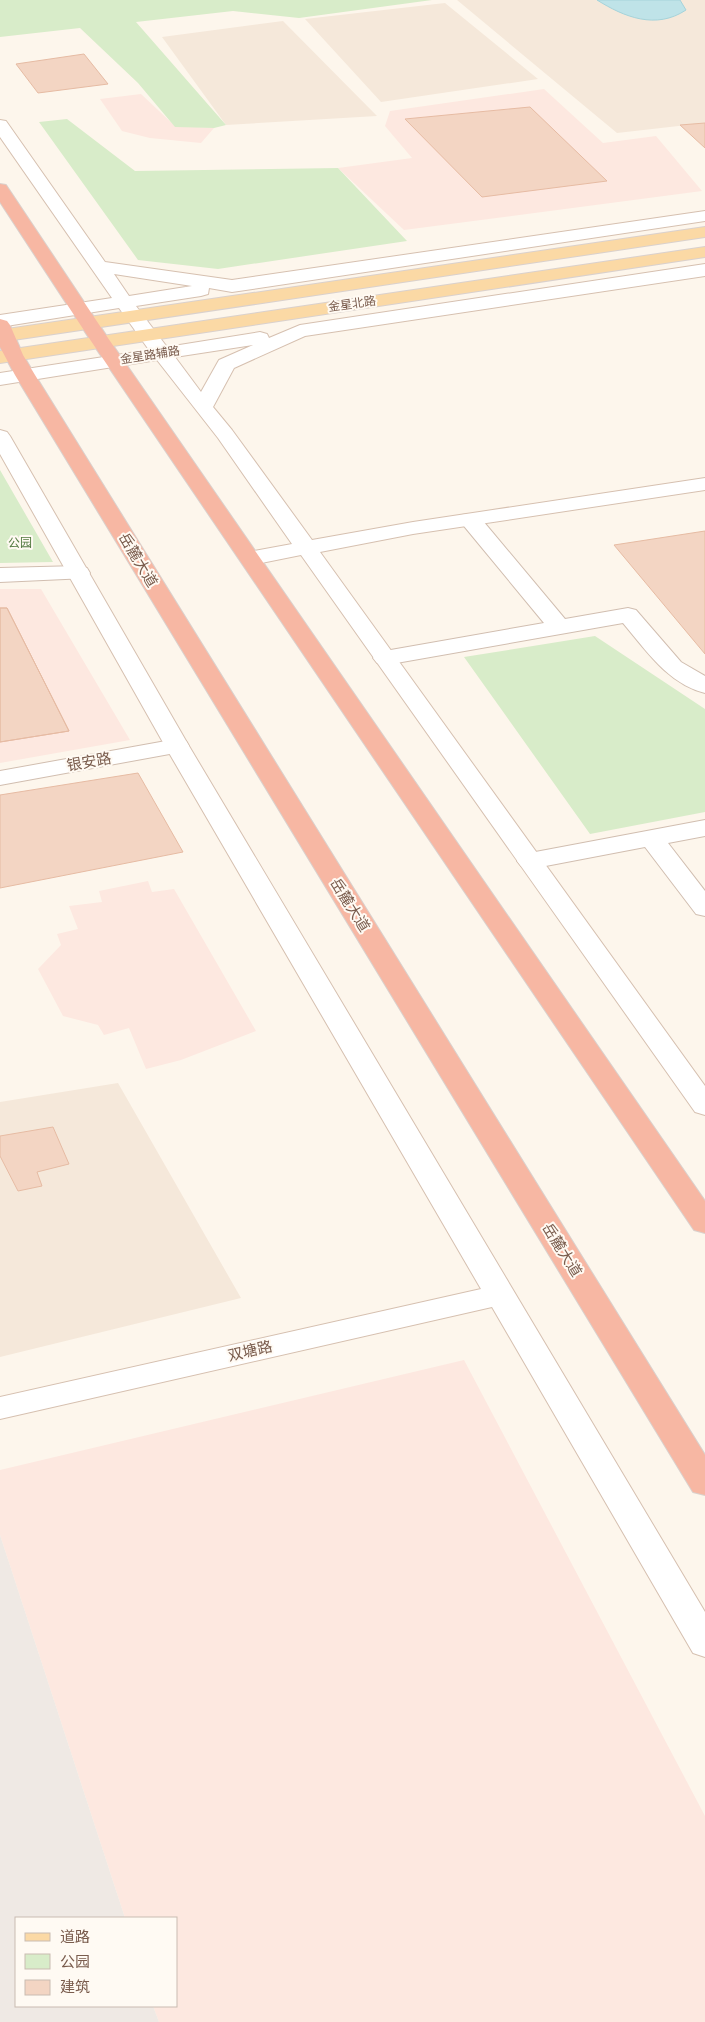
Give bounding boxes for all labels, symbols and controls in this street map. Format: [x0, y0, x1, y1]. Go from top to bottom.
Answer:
street label: 金星北路 [327, 294, 377, 314]
street label: 金星路辅路 [119, 343, 181, 367]
street label: 岳麓大道 [115, 530, 161, 590]
park label: 公园 [8, 536, 32, 550]
street label: 银安路 [65, 749, 113, 775]
street label: 岳麓大道 [326, 875, 374, 935]
street label: 岳麓大道 [538, 1220, 586, 1280]
street label: 双塘路 [226, 1337, 274, 1365]
legend [15, 1917, 178, 2007]
text: 道路 [60, 1928, 90, 1946]
text: 公园 [60, 1953, 90, 1971]
text: 建筑 [60, 1978, 90, 1996]

